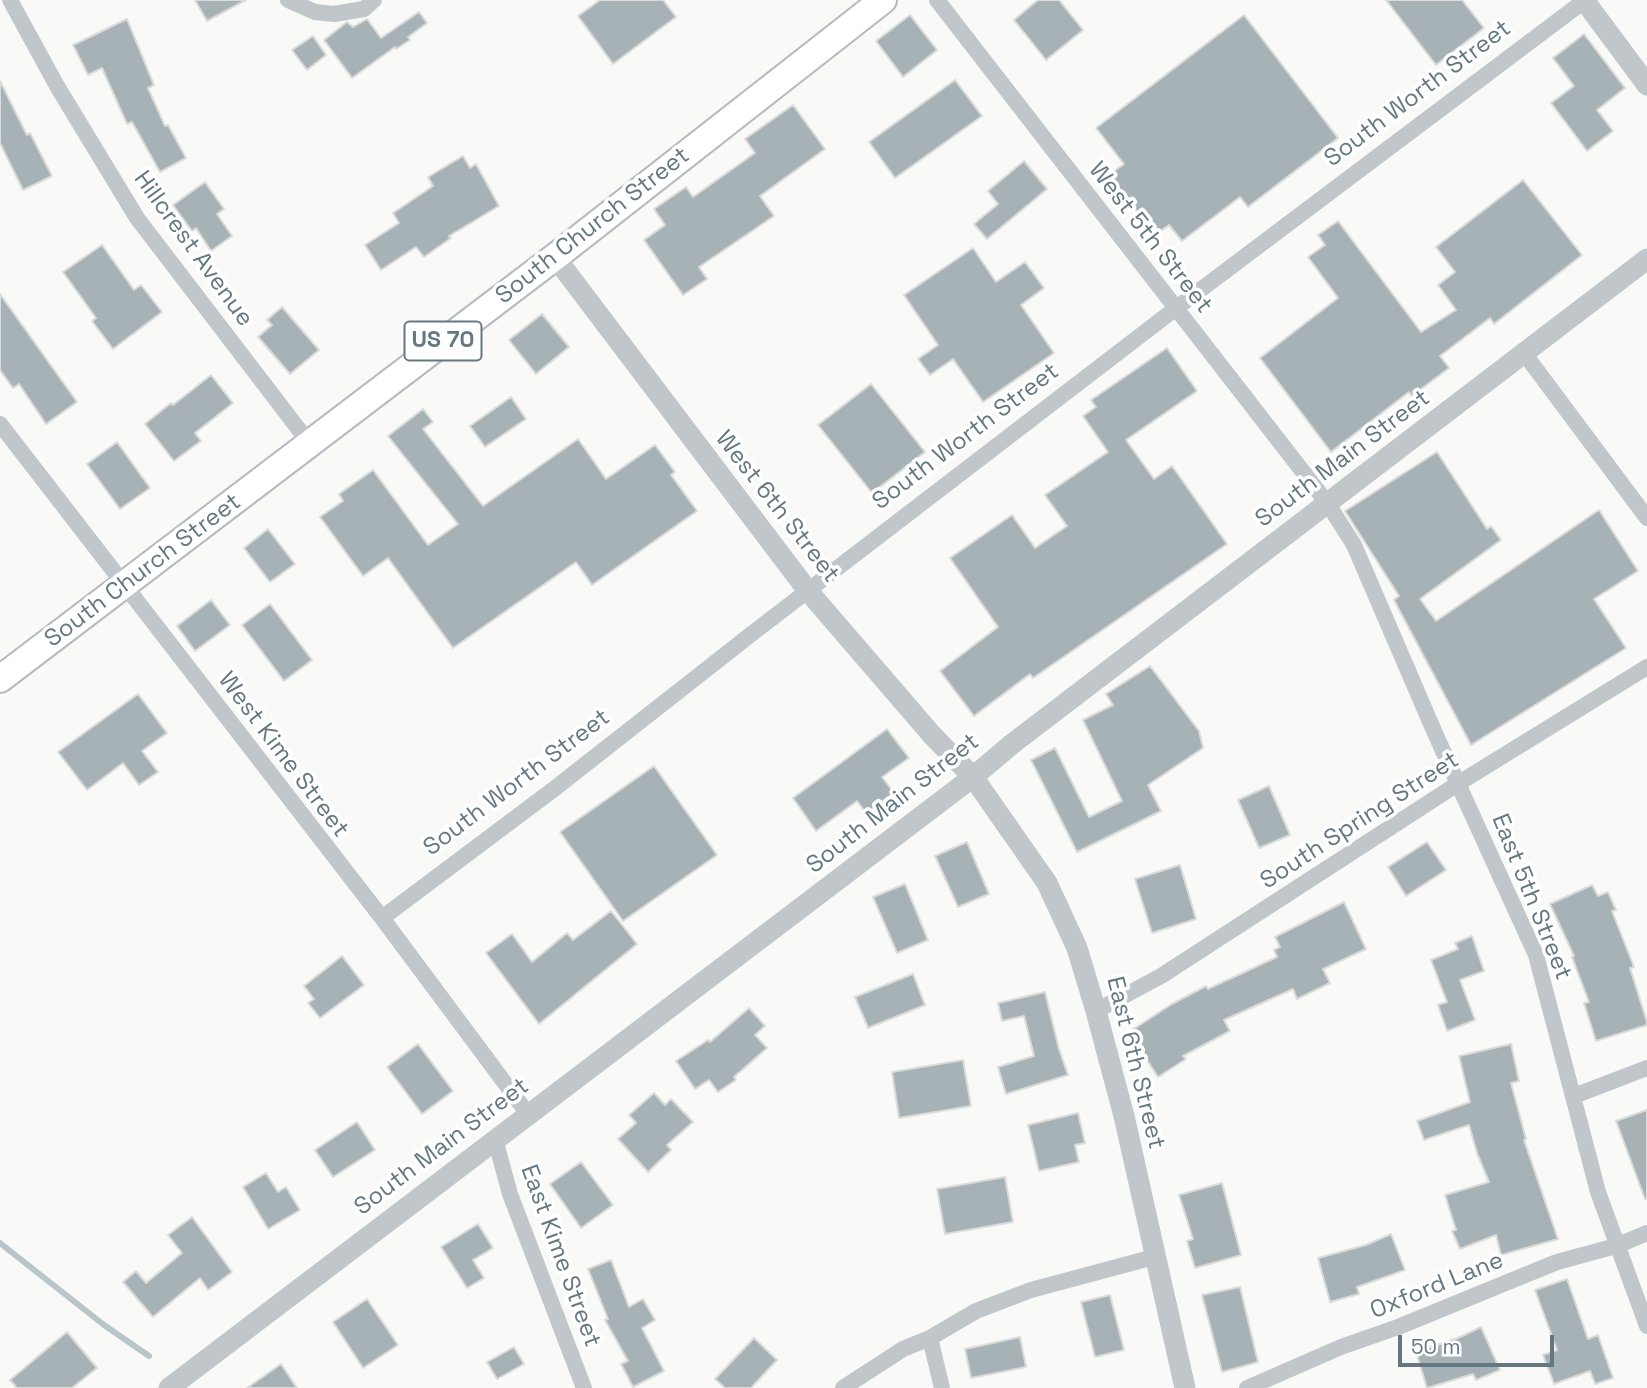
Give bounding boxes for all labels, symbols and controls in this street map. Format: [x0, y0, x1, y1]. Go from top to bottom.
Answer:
street label: South Worth Street [1319, 15, 1517, 173]
street label: South Church Street [490, 141, 696, 311]
street label: West 5th Street [1082, 157, 1218, 319]
street label: Hillcrest Avenue [127, 166, 259, 332]
road number: US 70 [404, 322, 481, 360]
street label: South Worth Street [867, 358, 1065, 516]
street label: South Main Street [1250, 384, 1436, 534]
street label: West 6th Street [709, 425, 845, 589]
street label: South Church Street [39, 488, 247, 654]
street label: West Kime Street [212, 667, 354, 843]
street label: South Worth Street [418, 704, 616, 862]
street label: South Main Street [801, 728, 985, 880]
street label: South Spring Street [1255, 746, 1465, 896]
street label: East 5th Street [1485, 810, 1577, 984]
street label: East 6th Street [1100, 974, 1170, 1152]
street label: South Main Street [349, 1072, 535, 1222]
street label: East Kime Street [514, 1161, 606, 1351]
street label: Oxford Lane [1366, 1246, 1508, 1326]
scale bar [1402, 1322, 1558, 1366]
text: 50 m [1411, 1333, 1461, 1360]

